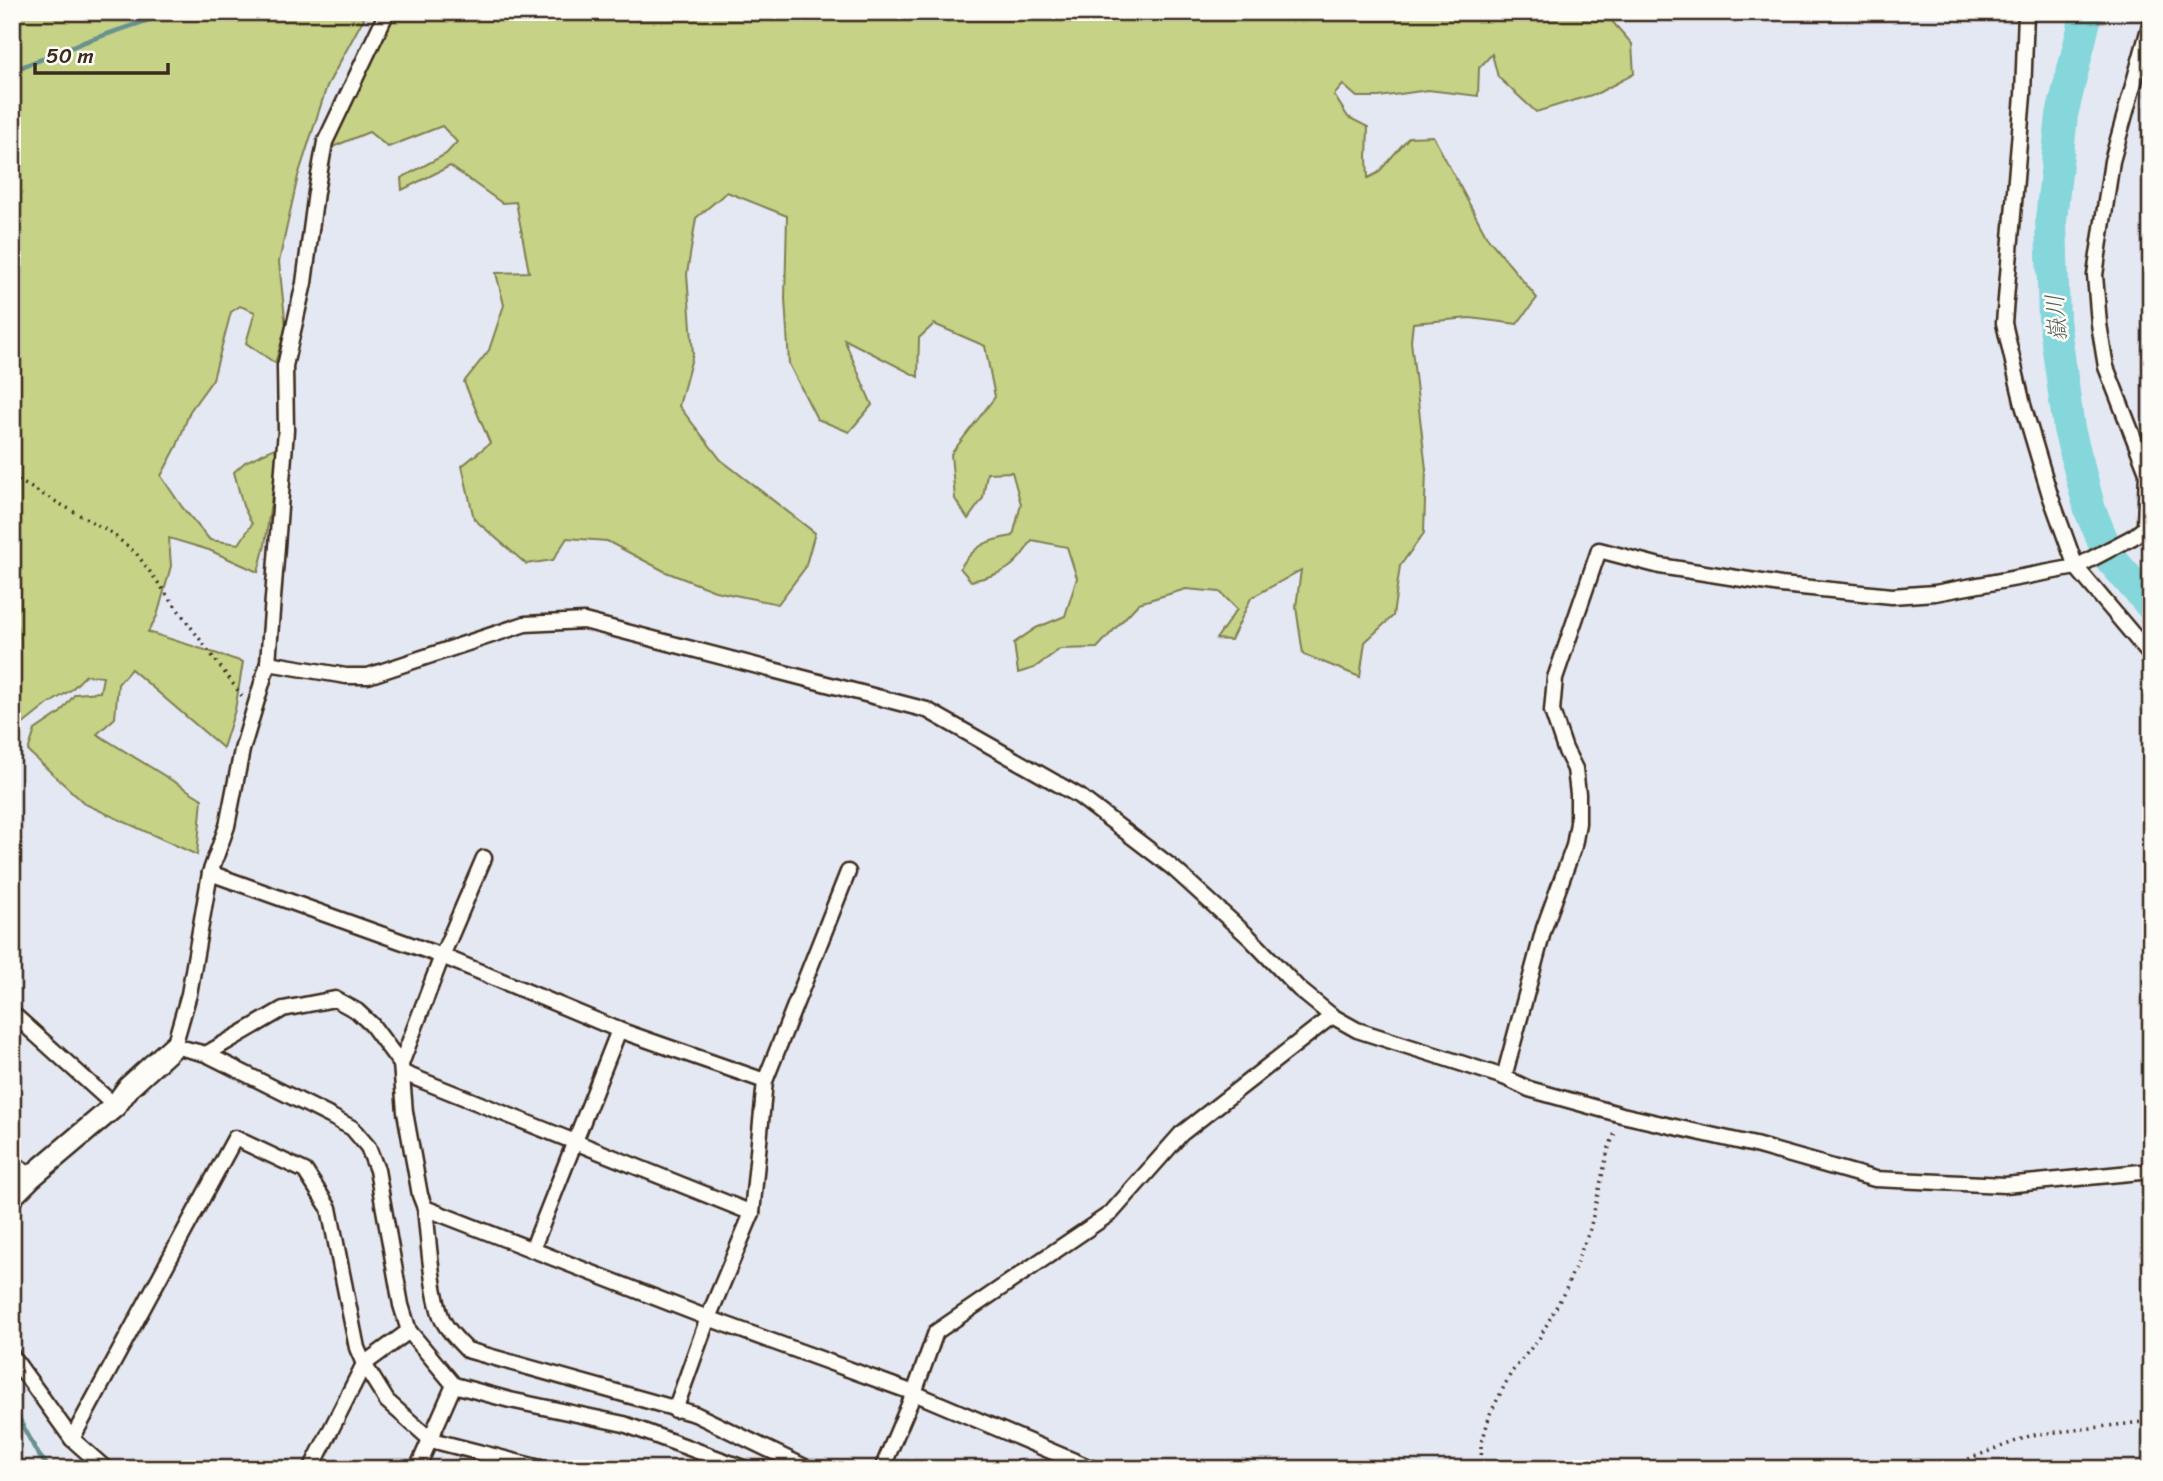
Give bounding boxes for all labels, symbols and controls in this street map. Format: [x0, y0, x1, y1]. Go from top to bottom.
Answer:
scale bar [35, 32, 168, 76]
text: 50 m [46, 37, 94, 75]
water label: 嶽川 [2033, 293, 2079, 343]

